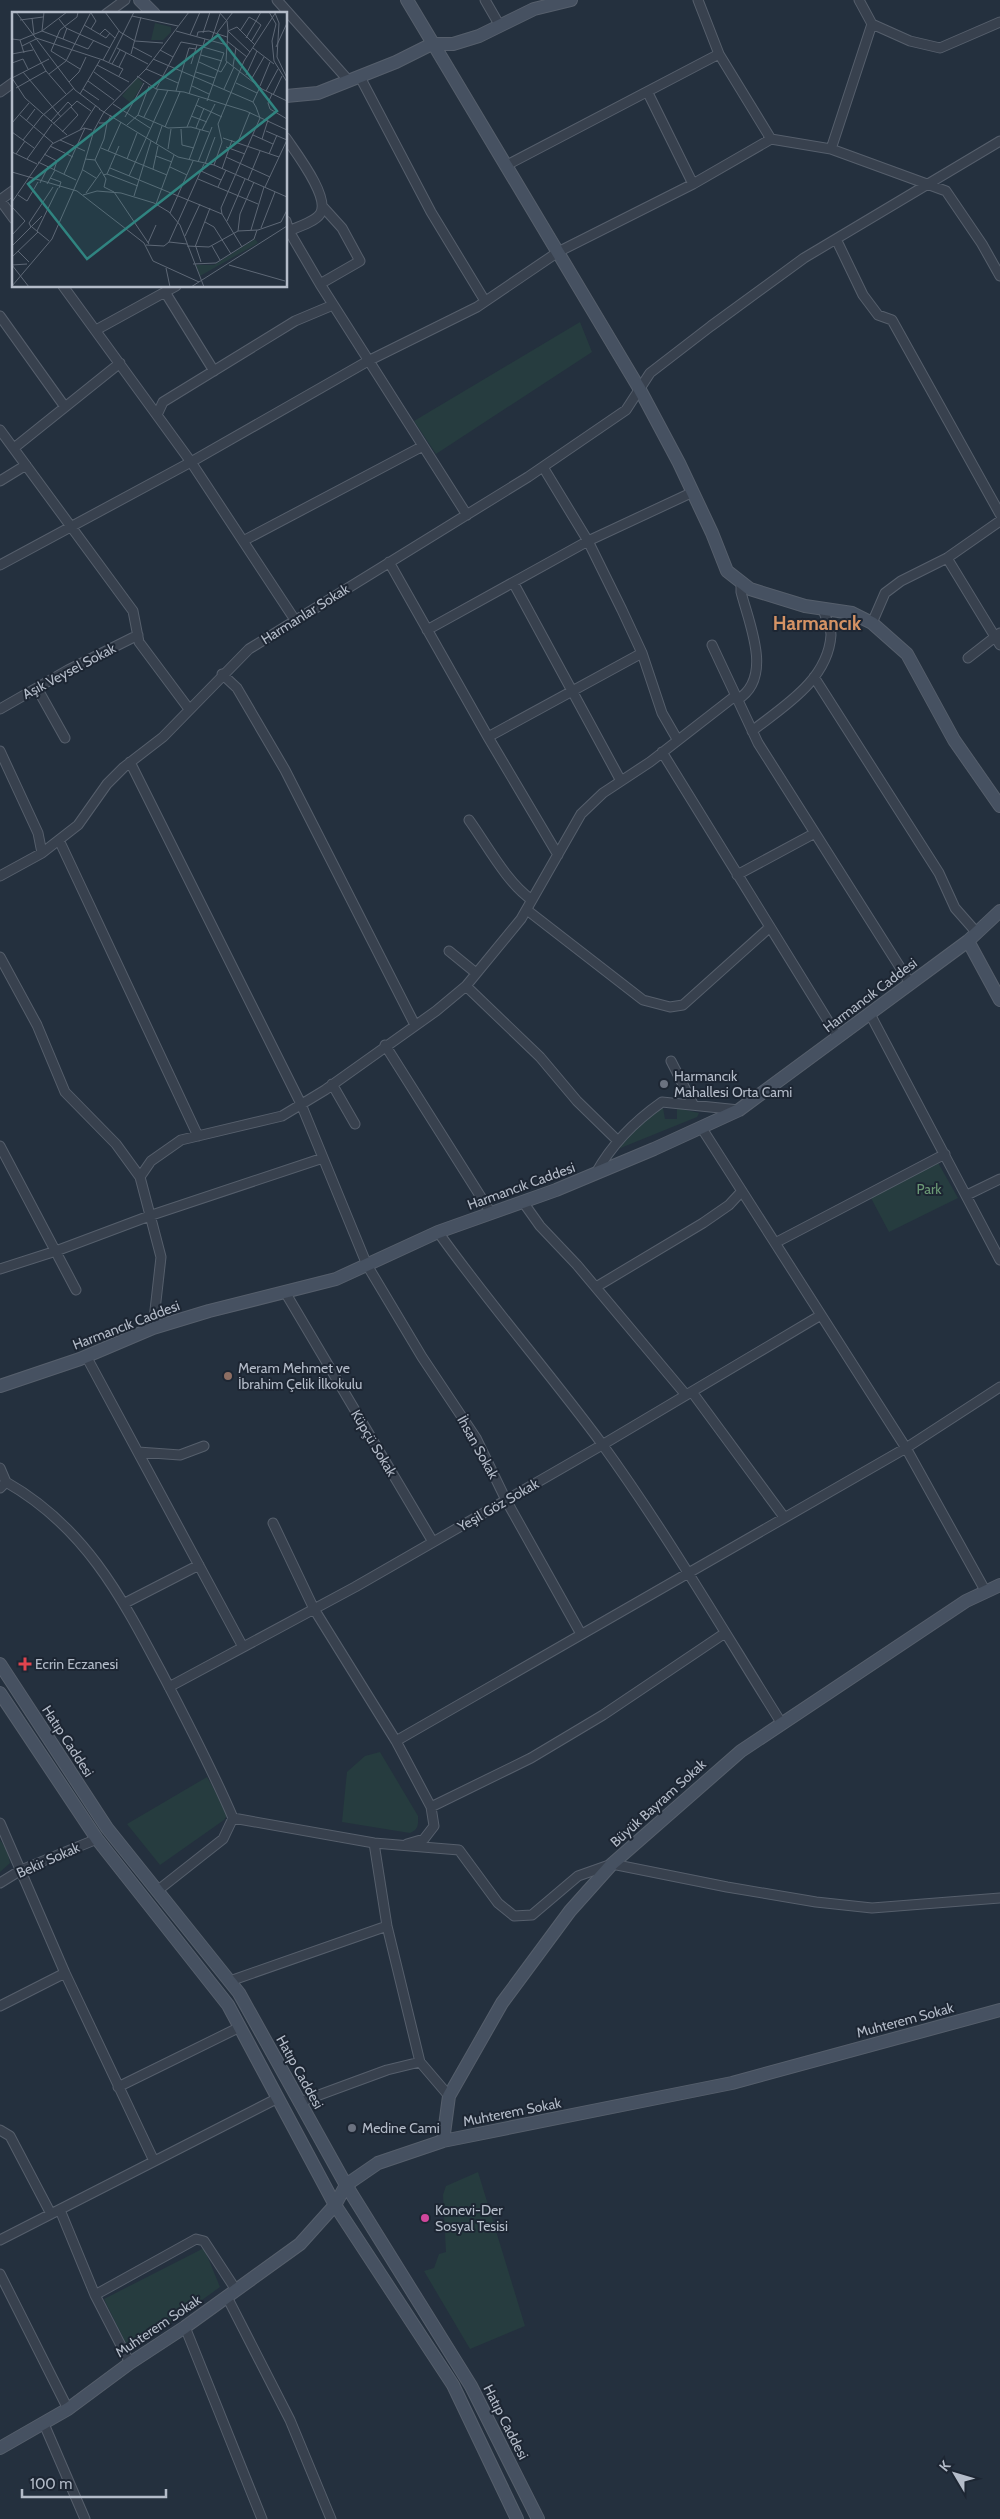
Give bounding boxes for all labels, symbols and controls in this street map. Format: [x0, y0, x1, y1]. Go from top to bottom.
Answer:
inset map [12, 12, 288, 288]
street label: Harmanlar Sokak [258, 579, 353, 648]
district label: Harmancık [773, 612, 862, 635]
street label: Aşık Veysel Sokak [19, 639, 119, 703]
street label: Harmancık Caddesi [819, 954, 921, 1036]
place label: Harmancık Mahallesi Orta Cami [674, 1067, 792, 1101]
marker: Harmancık Mahallesi Orta Cami [658, 1078, 670, 1090]
street label: Harmancık Caddesi [465, 1158, 577, 1214]
park label: Park [916, 1180, 942, 1198]
street label: Harmancık Caddesi [70, 1296, 182, 1354]
place label: Meram Mehmet ve İbrahim Çelik İlkokulu [238, 1359, 362, 1393]
marker: Meram Mehmet ve İbrahim Çelik İlkokulu [222, 1370, 234, 1382]
street label: Küpçü Sokak [347, 1406, 401, 1480]
street label: İhsan Sokak [453, 1412, 503, 1482]
street label: Yeşil Göz Sokak [453, 1474, 542, 1536]
place label: Ecrin Eczanesi [35, 1655, 118, 1673]
marker: Ecrin Eczanesi [19, 1658, 31, 1670]
street label: Hatıp Caddesi [38, 1702, 98, 1780]
street label: Büyük Bayram Sokak [606, 1755, 710, 1851]
street label: Bekir Sokak [14, 1838, 83, 1882]
street label: Muhterem Sokak [854, 1998, 956, 2042]
street label: Hatıp Caddesi [272, 2032, 328, 2112]
street label: Muhterem Sokak [461, 2094, 563, 2130]
place label: Medine Cami [362, 2119, 440, 2137]
marker: Medine Cami [346, 2122, 358, 2134]
place label: Konevi-Der Sosyal Tesisi [435, 2201, 508, 2235]
marker: Konevi-Der Sosyal Tesisi [419, 2212, 431, 2224]
street label: Muhterem Sokak [112, 2290, 205, 2361]
street label: Hatıp Caddesi [479, 2381, 533, 2463]
north arrow [930, 2449, 980, 2499]
text: K [935, 2457, 955, 2475]
scale bar [22, 2466, 166, 2498]
text: 100 m [30, 2475, 72, 2493]

